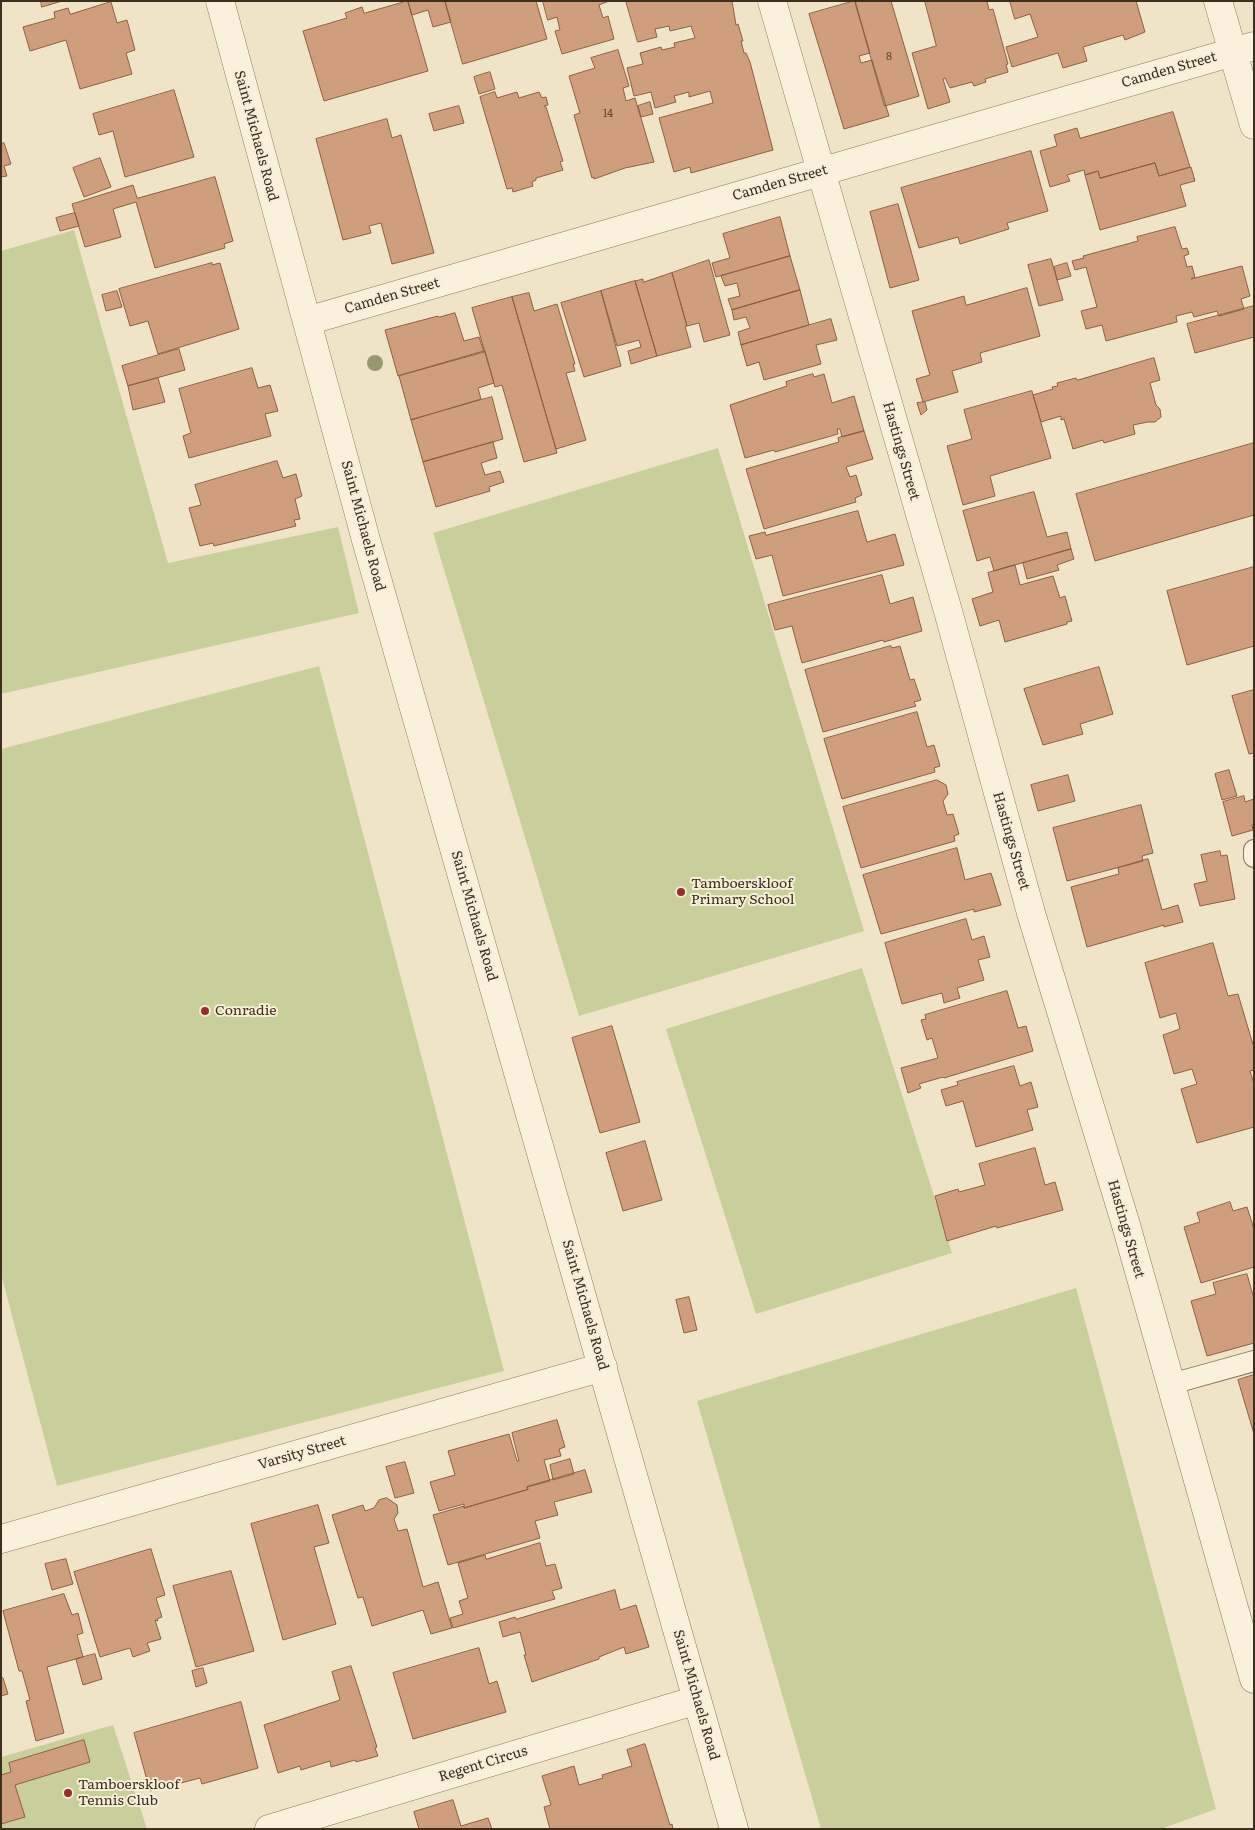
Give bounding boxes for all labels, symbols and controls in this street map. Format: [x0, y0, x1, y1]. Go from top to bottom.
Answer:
street label: Camden Street [1119, 48, 1219, 92]
house number: 8 [886, 50, 892, 64]
street label: Saint Michaels Road [230, 69, 282, 203]
house number: 14 [603, 107, 613, 121]
street label: Camden Street [730, 161, 830, 205]
street label: Camden Street [342, 274, 442, 318]
street label: Hastings Street [879, 400, 923, 502]
street label: Saint Michaels Road [337, 459, 389, 593]
street label: Hastings Street [989, 790, 1033, 892]
street label: Saint Michaels Road [447, 849, 501, 983]
place label: Tamboerskloof Primary School [691, 876, 795, 909]
marker: Tamboerskloof Primary School [675, 886, 687, 898]
place label: Conradie [215, 1003, 277, 1019]
marker: Conradie [199, 1005, 211, 1017]
street label: Hastings Street [1104, 1178, 1148, 1280]
street label: Saint Michaels Road [558, 1238, 612, 1372]
street label: Varsity Street [256, 1432, 348, 1474]
street label: Saint Michaels Road [669, 1628, 723, 1762]
street label: Regent Circus [437, 1743, 529, 1785]
place label: Tamboerskloof Tennis Club [78, 1777, 180, 1810]
marker: Tamboerskloof Tennis Club [62, 1787, 74, 1799]

